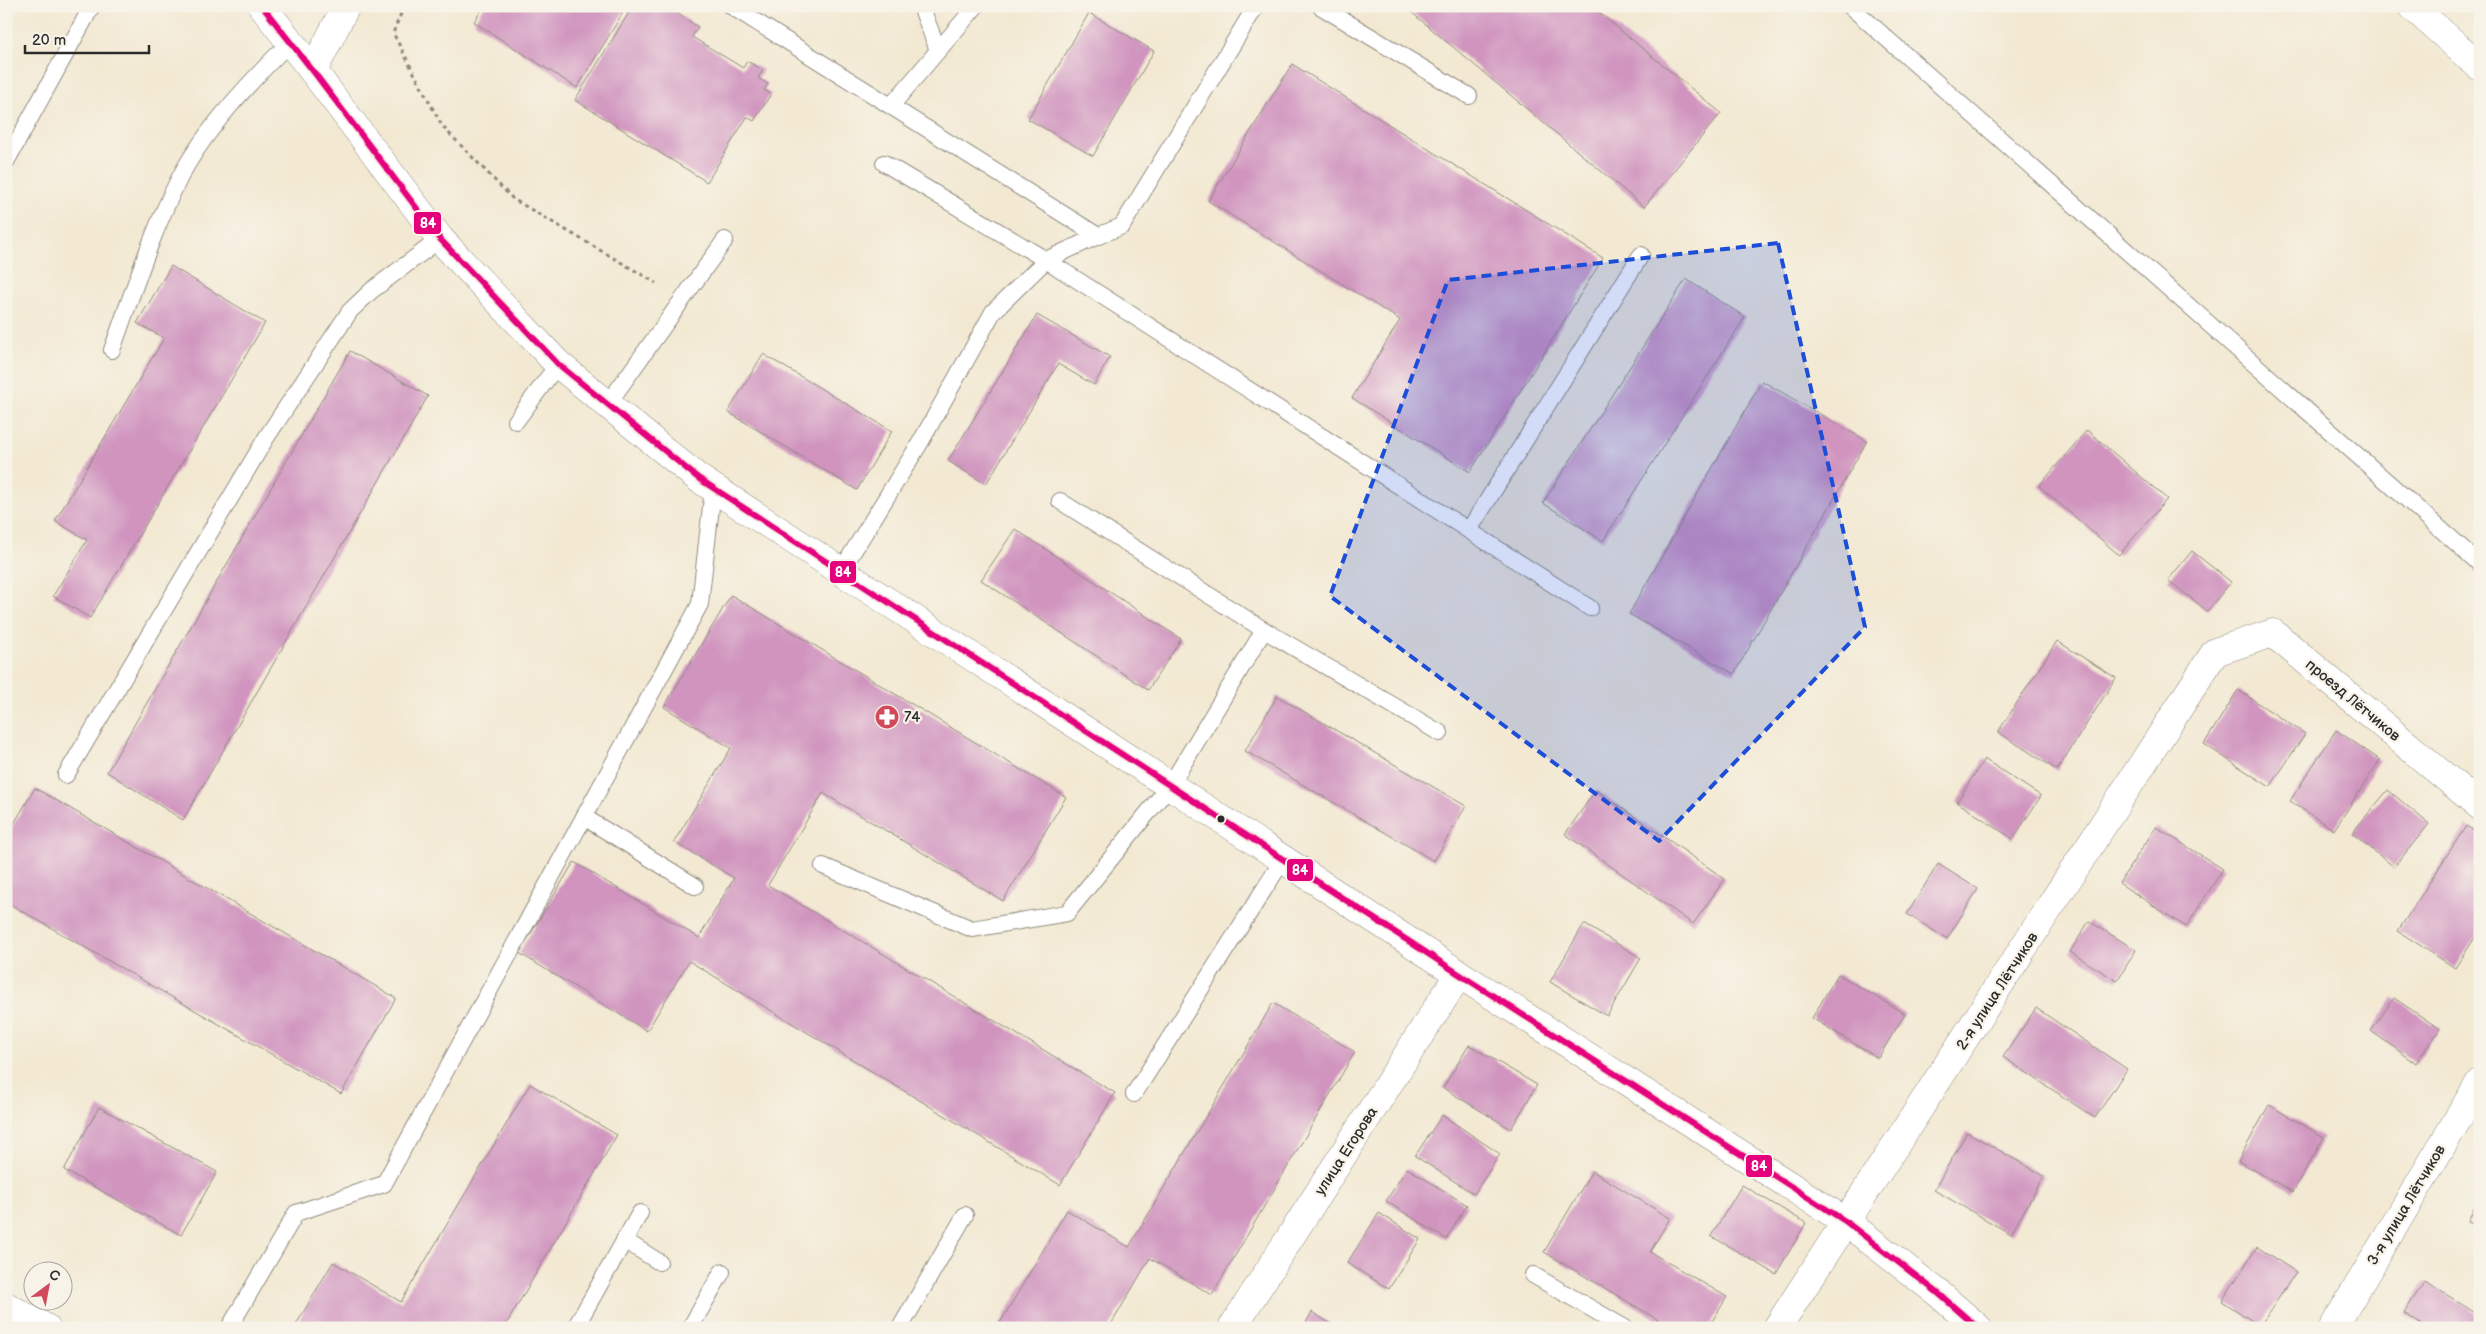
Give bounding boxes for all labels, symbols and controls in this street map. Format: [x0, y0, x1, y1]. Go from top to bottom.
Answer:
scale bar [25, 22, 149, 54]
text: 20 m [32, 31, 66, 50]
line badge: 84 [413, 211, 442, 235]
text: 84 [420, 215, 437, 232]
line badge: 84 [829, 560, 857, 584]
text: 84 [835, 564, 852, 581]
street label: проезд Лётчиков [2301, 655, 2404, 746]
pharmacy icon: 74 [874, 704, 900, 730]
place label: 74 [904, 708, 921, 727]
unlabelled marker [1216, 814, 1226, 824]
line badge: 84 [1286, 858, 1314, 882]
text: 84 [1292, 862, 1309, 879]
street label: 2-я улица Лётчиков [1952, 929, 2043, 1054]
street label: улица Егорова [1311, 1103, 1382, 1199]
street label: 3-я улица Лётчиков [2363, 1142, 2450, 1269]
line badge: 84 [1745, 1154, 1773, 1178]
text: 84 [1751, 1158, 1768, 1175]
north arrow [22, 1262, 72, 1312]
text: С [46, 1266, 63, 1285]

